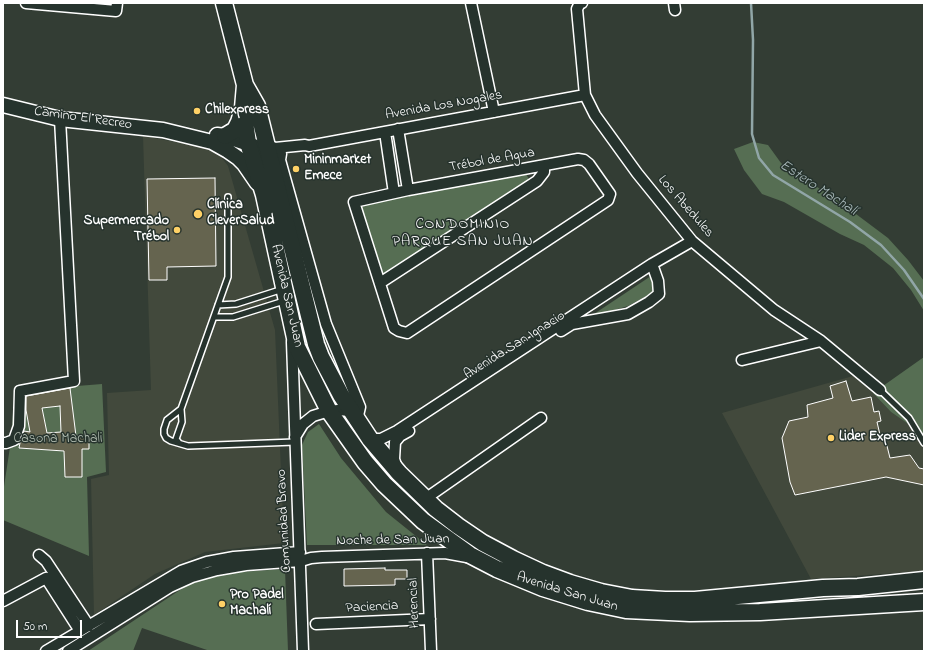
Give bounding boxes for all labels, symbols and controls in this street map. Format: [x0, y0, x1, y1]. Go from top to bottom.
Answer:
street label: Avenida Los Nogales [384, 87, 504, 125]
place label: Chilexpress [205, 103, 269, 119]
street label: Camino El Recreo [33, 104, 133, 134]
marker: Chilexpress [192, 106, 202, 116]
street label: Trébol de Agua [448, 145, 536, 177]
place label: Mininmarket Emece [304, 153, 371, 186]
water label: Estero Machalí [776, 157, 860, 221]
marker: Mininmarket Emece [291, 164, 301, 174]
street label: Los Abedules [653, 172, 717, 242]
place label: Clínica CleverSalud [207, 198, 274, 230]
marker: Clínica CleverSalud [192, 208, 204, 220]
place label: Supermercado Trébol [83, 214, 169, 246]
district label: CONDOMINIO PARQUE SAN JUAN [392, 217, 534, 252]
marker: Supermercado Trébol [172, 225, 182, 235]
street label: Avenida San Juan [266, 243, 306, 349]
street label: Avenida San Ignacio [461, 308, 569, 384]
place label: Lider Express [839, 430, 916, 446]
park label: Casona Machali [14, 432, 102, 448]
marker: Lider Express [826, 433, 836, 443]
street label: Comunidad Bravo [274, 469, 296, 573]
street label: Noche de San Juan [336, 532, 450, 550]
street label: Avenida San Juan [514, 570, 620, 616]
street label: Herencial [406, 577, 424, 629]
place label: Pro Padel Machalí [230, 588, 284, 620]
street label: Paciencia [345, 598, 399, 618]
marker: Pro Padel Machalí [217, 599, 227, 609]
scale bar [18, 612, 84, 638]
text: 50 m [23, 618, 47, 636]

